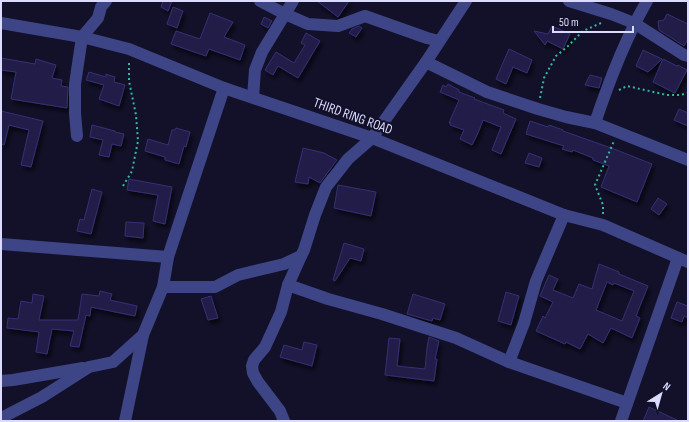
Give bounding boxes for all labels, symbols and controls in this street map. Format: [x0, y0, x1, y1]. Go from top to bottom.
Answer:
scale bar [553, 8, 633, 34]
text: 50 m [559, 15, 579, 30]
street label: THIRD RING ROAD [311, 94, 395, 138]
north arrow [641, 374, 681, 414]
text: N [660, 379, 673, 393]

